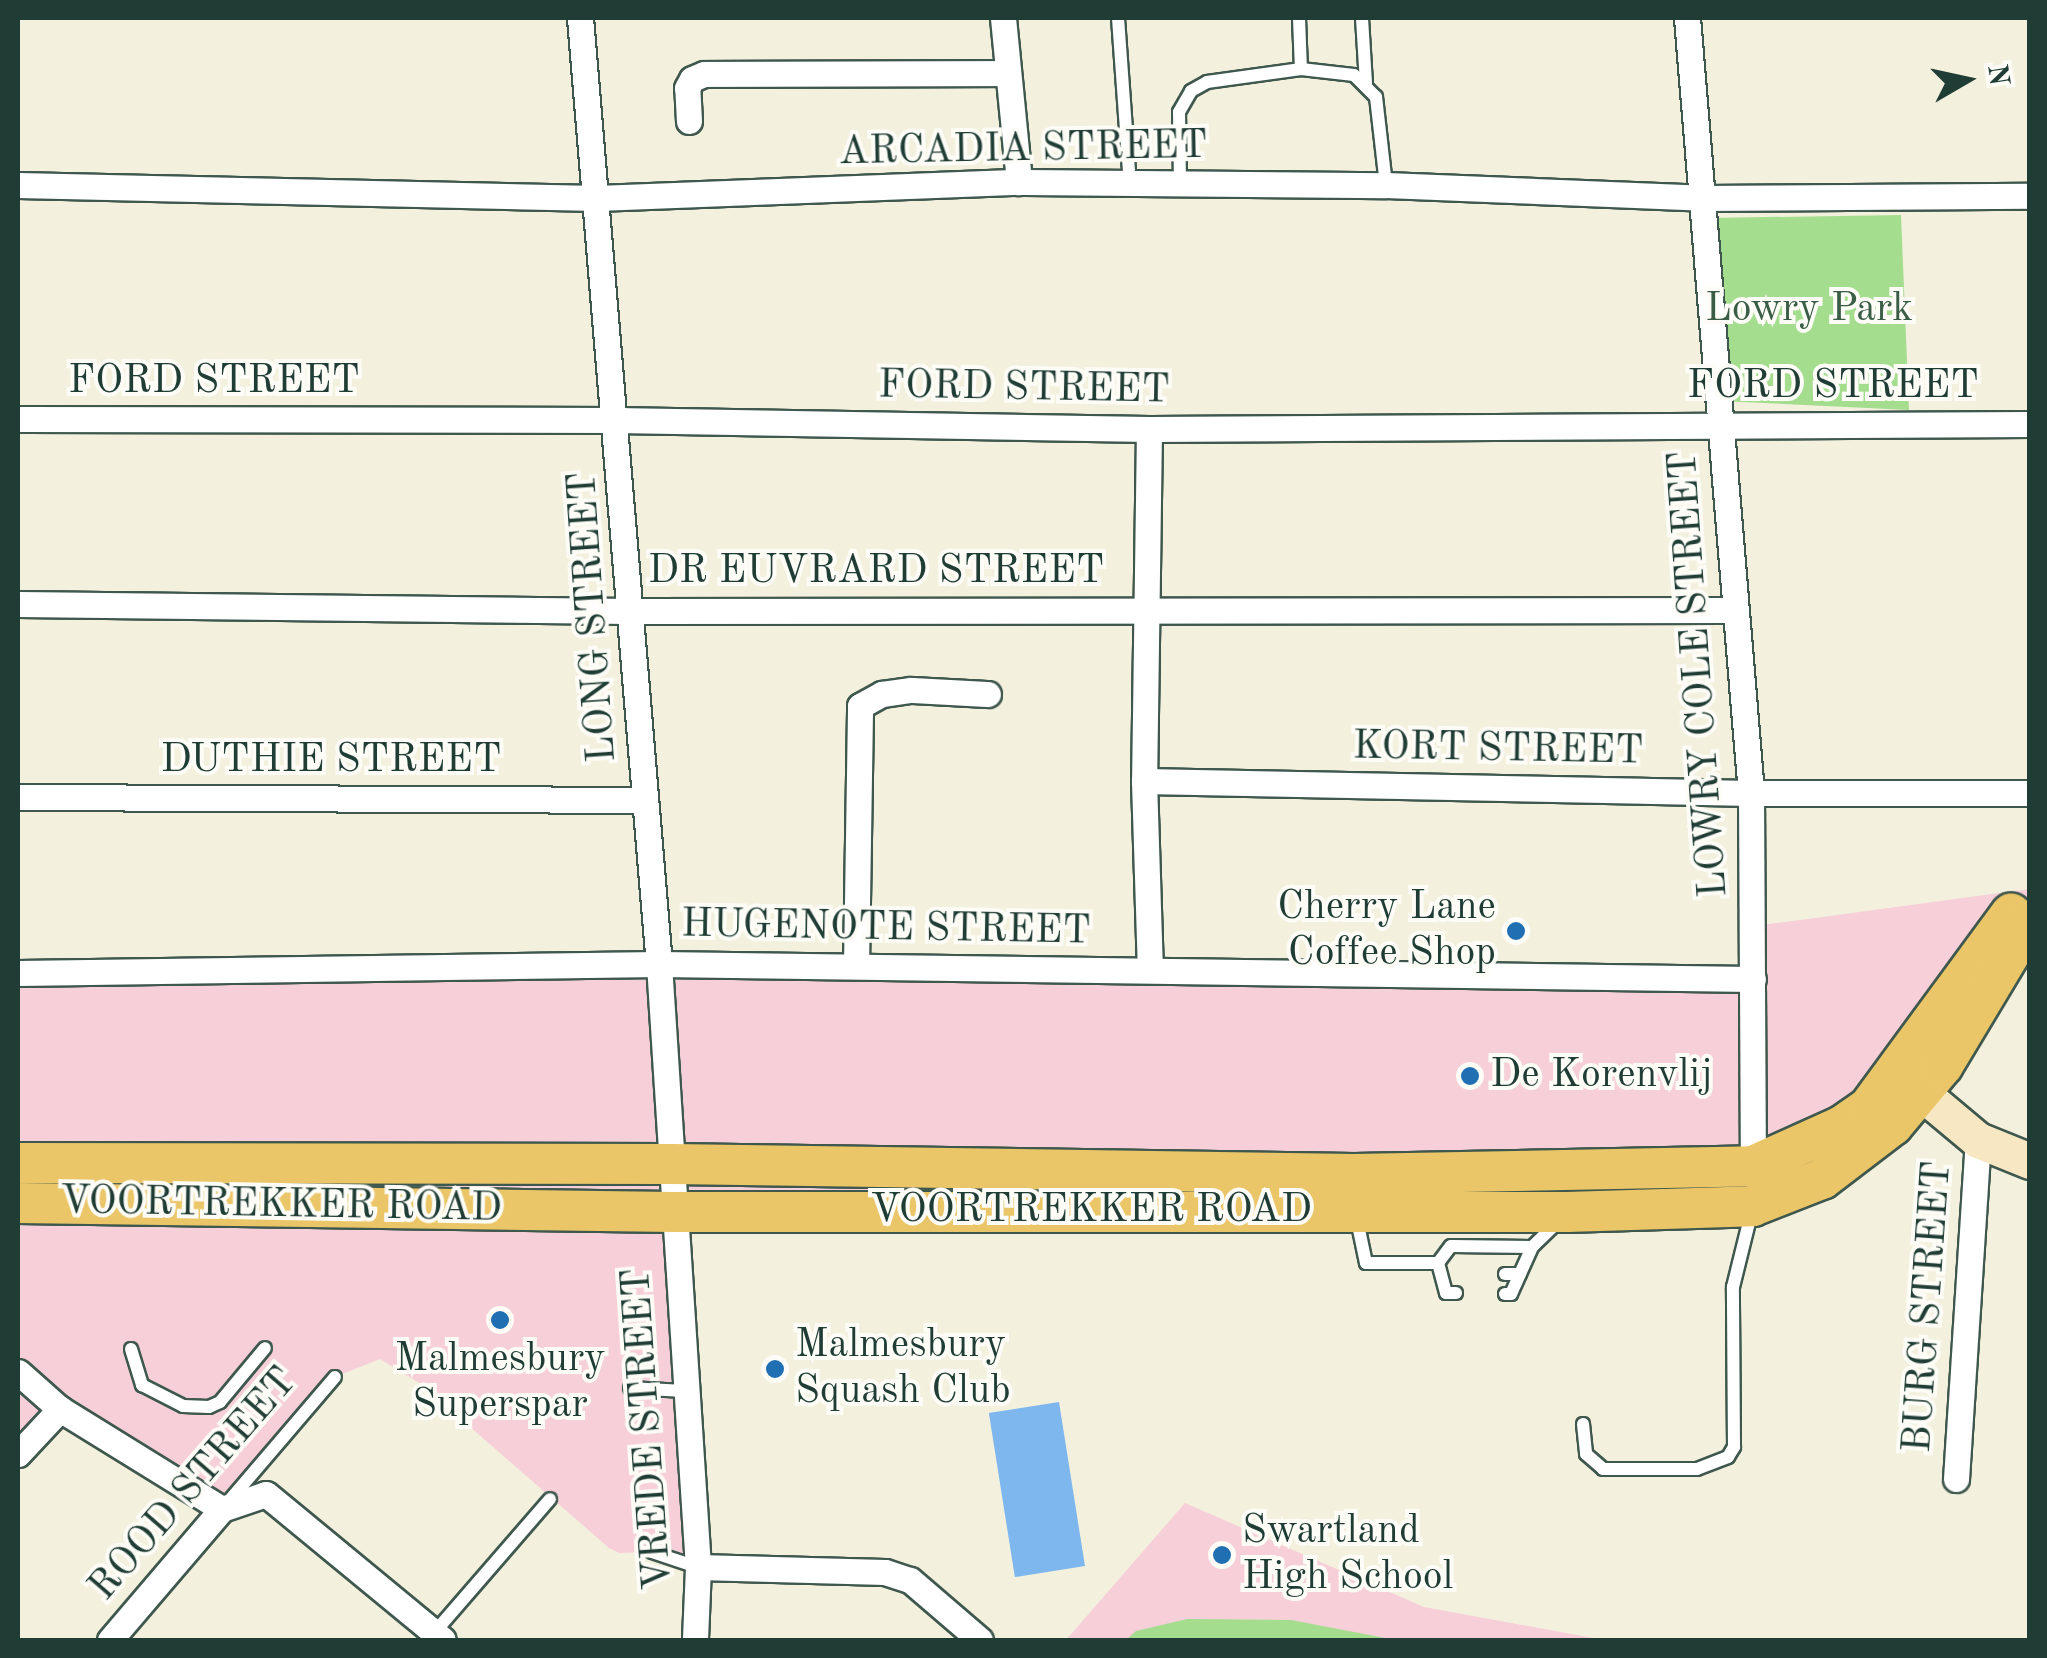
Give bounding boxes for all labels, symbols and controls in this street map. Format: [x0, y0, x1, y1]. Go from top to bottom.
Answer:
north arrow [1917, 30, 2017, 130]
text: N [1981, 63, 2012, 88]
street label: ARCADIA STREET [838, 123, 1208, 177]
park label: Lowry Park [1705, 286, 1913, 334]
street label: FORD STREET [68, 358, 360, 406]
street label: FORD STREET [878, 362, 1170, 416]
street label: FORD STREET [1687, 363, 1979, 411]
street label: LOWRY COLE STREET [1660, 449, 1740, 899]
street label: LONG STREET [560, 470, 628, 764]
street label: DR EUVRARD STREET [648, 548, 1104, 596]
street label: KORT STREET [1352, 723, 1644, 777]
street label: DUTHIE STREET [160, 737, 502, 785]
place label: Cherry Lane Coffee Shop [1277, 884, 1496, 978]
street label: HUGENOTE STREET [681, 901, 1091, 957]
marker: Cherry Lane Coffee Shop [1505, 920, 1527, 942]
place label: De Korenvlij [1490, 1052, 1713, 1100]
marker: De Korenvlij [1459, 1065, 1481, 1087]
street label: BURG STREET [1895, 1160, 1963, 1454]
street label: VOORTREKKER ROAD [60, 1178, 502, 1234]
street label: VOORTREKKER ROAD [870, 1187, 1312, 1235]
street label: VREDE STREET [614, 1266, 684, 1592]
marker: Malmesbury Superspar [489, 1309, 511, 1331]
place label: Malmesbury Squash Club [795, 1322, 1011, 1416]
place label: Malmesbury Superspar [394, 1336, 606, 1430]
marker: Malmesbury Squash Club [764, 1358, 786, 1380]
street label: ROOD STREET [80, 1359, 308, 1611]
place label: Swartland High School [1242, 1508, 1453, 1602]
marker: Swartland High School [1211, 1544, 1233, 1566]

